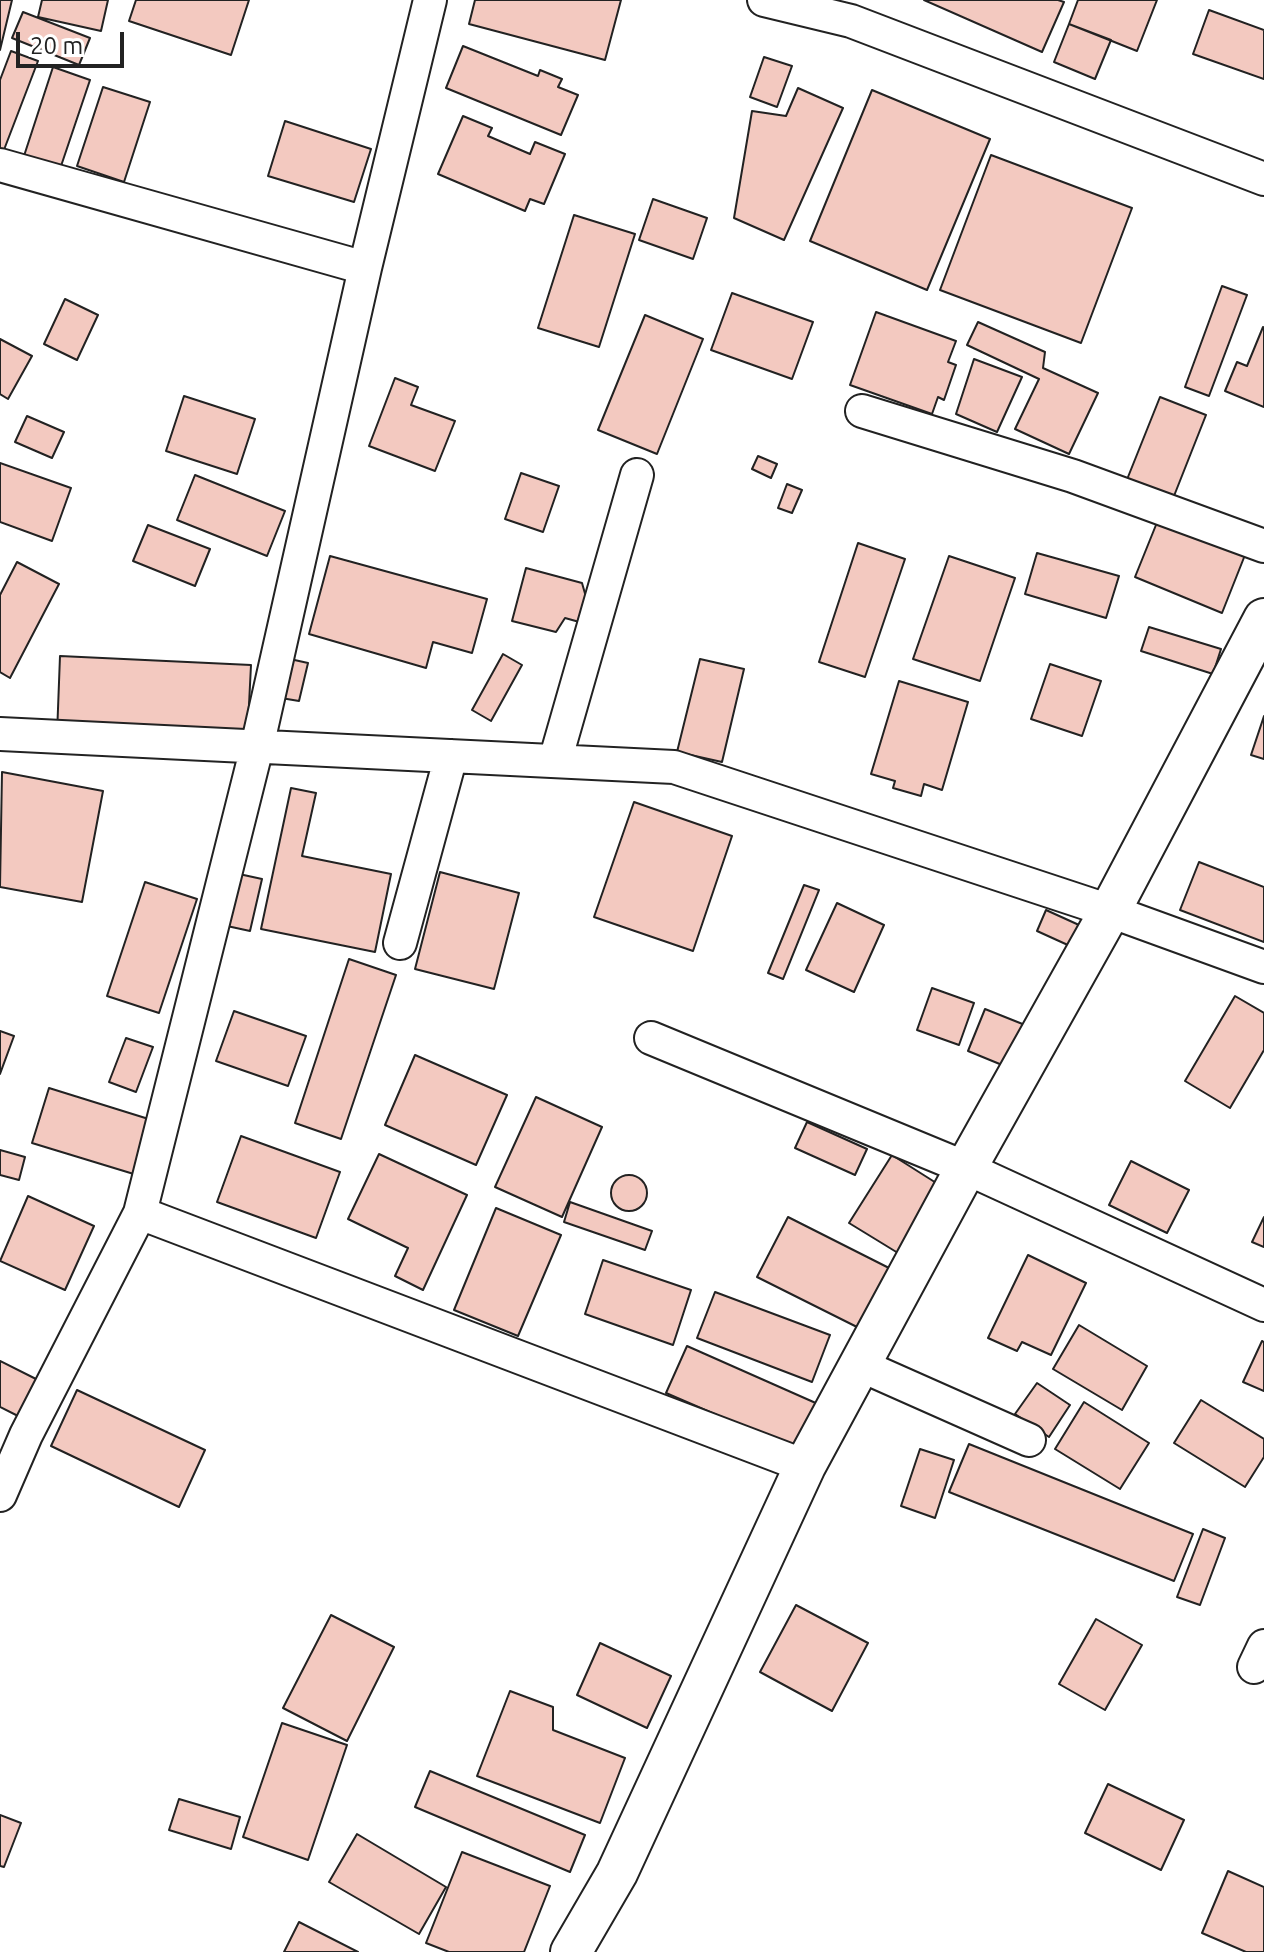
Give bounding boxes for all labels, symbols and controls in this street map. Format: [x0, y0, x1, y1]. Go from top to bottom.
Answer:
scale bar [20, 16, 128, 66]
text: 20 m [30, 32, 83, 59]

